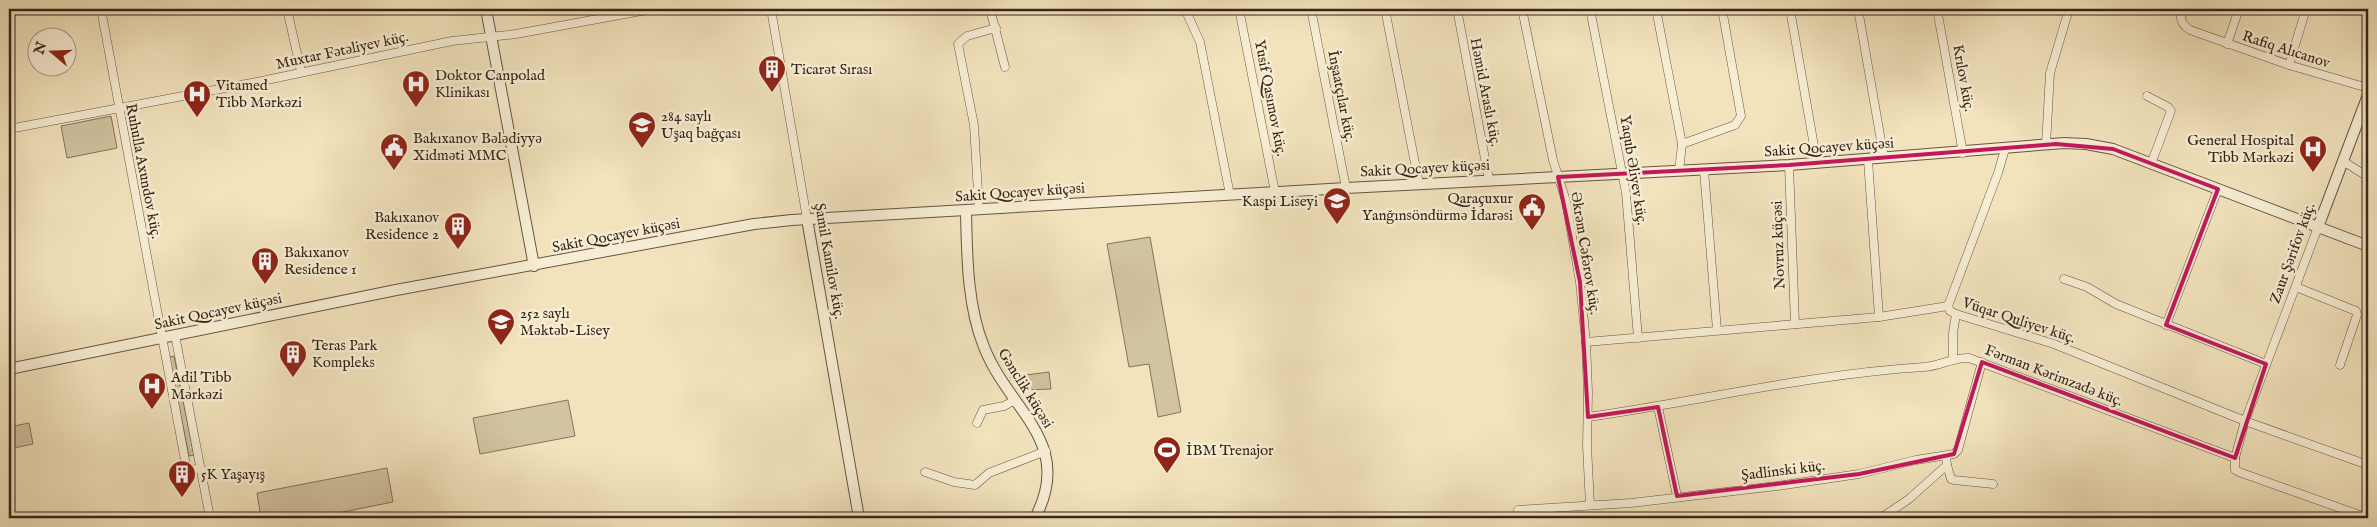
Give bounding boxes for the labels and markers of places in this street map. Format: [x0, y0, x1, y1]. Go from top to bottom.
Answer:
building icon: Ticarət Sırası [757, 54, 787, 93]
place label: Ticarət Sırası [791, 60, 872, 79]
place label: Doktor Canpolad Klinikası [435, 66, 546, 102]
hospital icon: Doktor Canpolad Klinikası [401, 69, 431, 108]
place label: Vitamed Tibb Mərkəzi [215, 76, 302, 112]
hospital icon: Vitamed Tibb Mərkəzi [182, 79, 212, 118]
place label: 284 saylı Uşaq bağçası [661, 107, 741, 143]
school or university icon: 284 saylı Uşaq bağçası [627, 110, 657, 149]
place label: Bakıxanov Bələdiyyə Xidməti MMC [413, 129, 542, 165]
place label: General Hospital Tibb Mərkəzi [2187, 131, 2295, 167]
public building icon: Bakıxanov Bələdiyyə Xidməti MMC [379, 132, 409, 171]
hospital icon: General Hospital Tibb Mərkəzi [2298, 134, 2328, 173]
school or university icon: Kaspi Liseyi [1322, 186, 1352, 225]
place label: Qaraçuxur Yanğınsöndürmə İdarəsi [1362, 189, 1513, 225]
place label: Kaspi Liseyi [1242, 192, 1318, 211]
public building icon: Qaraçuxur Yanğınsöndürmə İdarəsi [1517, 192, 1547, 231]
place label: Bakıxanov Residence 2 [365, 208, 439, 244]
building icon: Bakıxanov Residence 2 [443, 211, 473, 250]
place label: Bakıxanov Residence 1 [284, 243, 357, 279]
building icon: Bakıxanov Residence 1 [250, 246, 280, 285]
place label: 252 saylı Məktəb-Lisey [520, 304, 610, 340]
school or university icon: 252 saylı Məktəb-Lisey [486, 307, 516, 346]
place label: Teras Park Kompleks [312, 336, 379, 372]
building icon: Teras Park Kompleks [278, 339, 308, 378]
place label: Adil Tibb Mərkəzi [170, 368, 231, 404]
hospital icon: Adil Tibb Mərkəzi [137, 371, 167, 410]
sports icon: İBM Trenajor [1152, 435, 1182, 474]
place label: İBM Trenajor [1186, 441, 1274, 460]
building icon: 5K Yaşayış [167, 459, 197, 498]
place label: 5K Yaşayış [201, 465, 265, 484]

